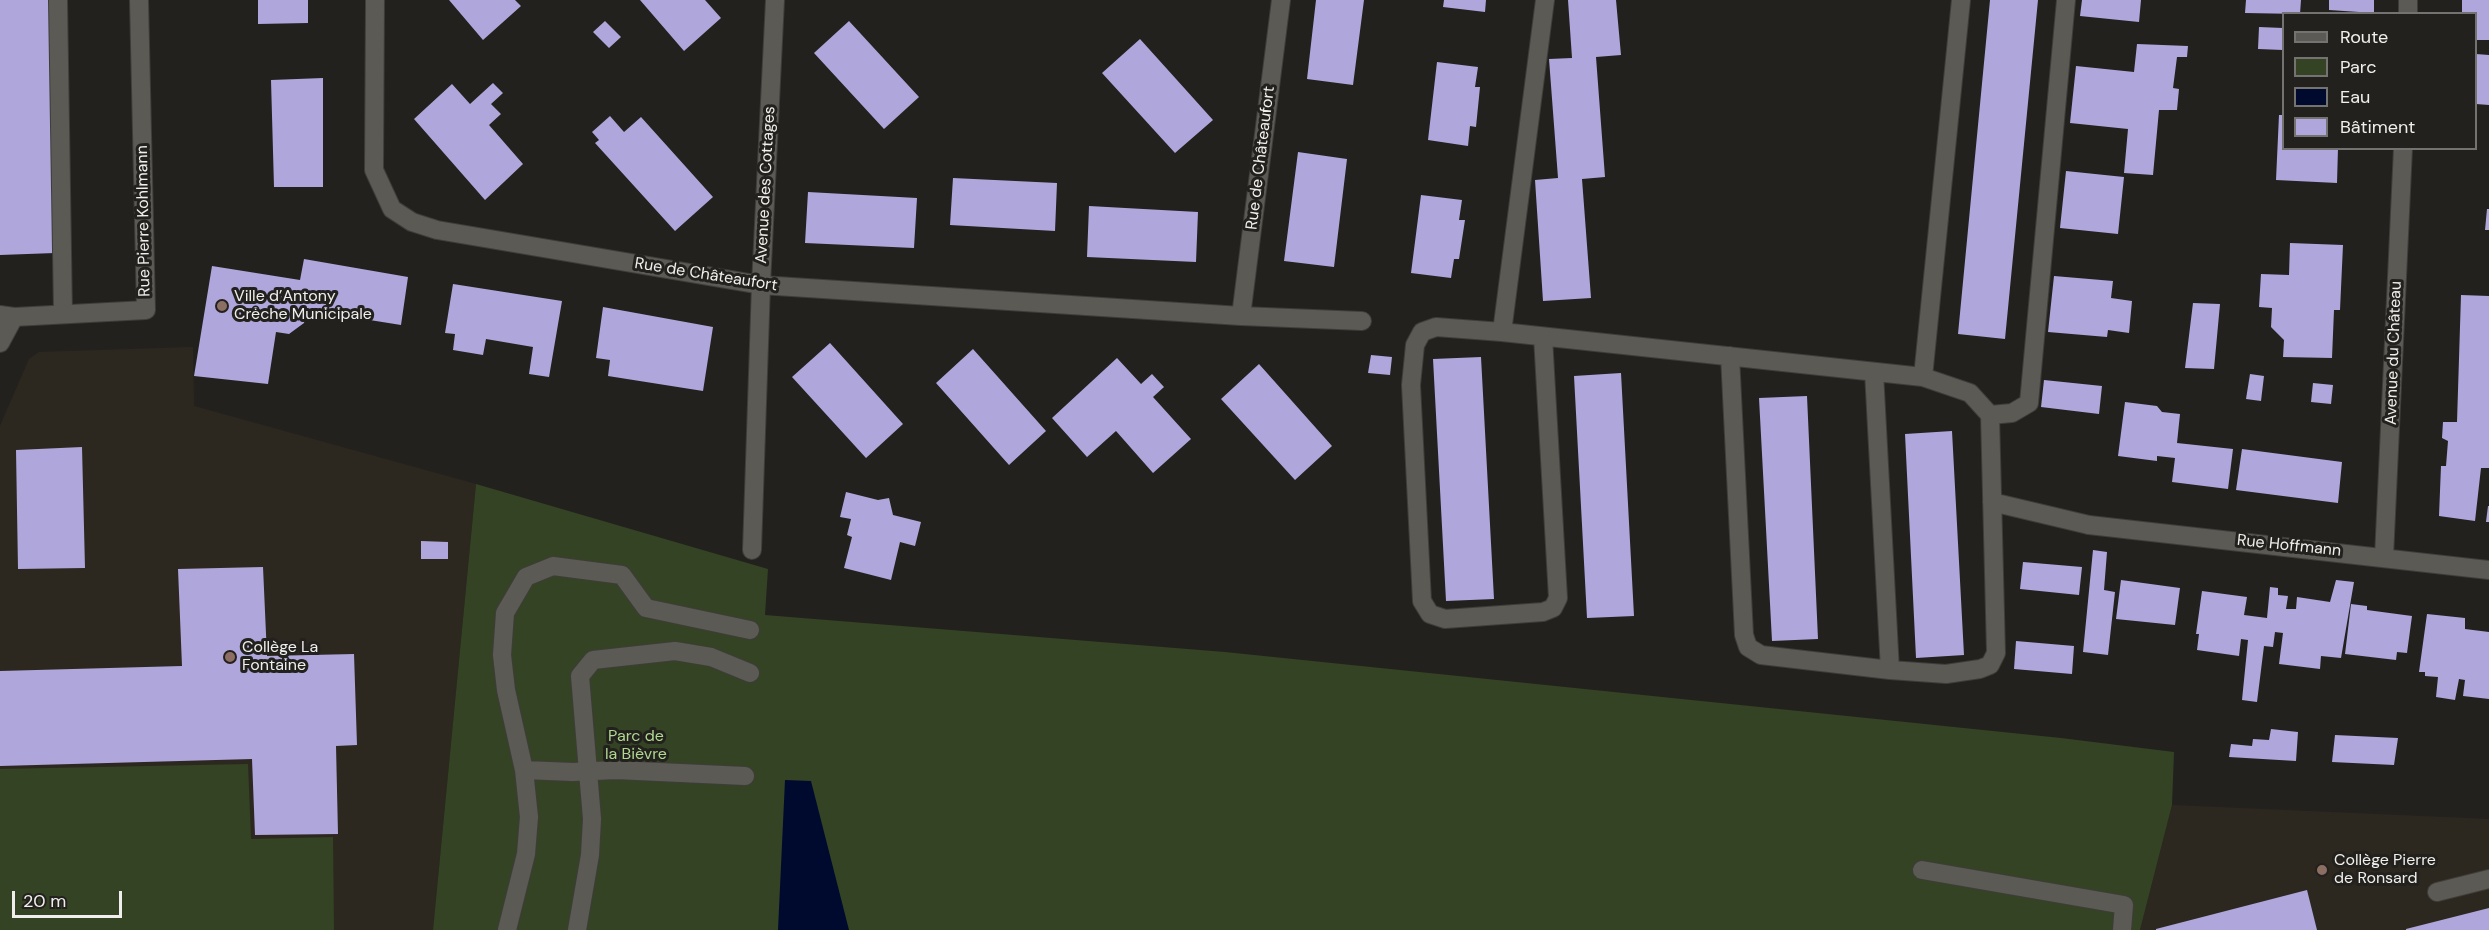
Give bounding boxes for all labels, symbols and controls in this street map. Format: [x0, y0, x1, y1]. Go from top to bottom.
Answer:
legend [2282, 12, 2477, 150]
text: Route [2340, 25, 2388, 49]
text: Parc [2340, 55, 2376, 79]
street label: Rue de Châteaufort [1243, 85, 1279, 231]
text: Eau [2340, 85, 2370, 109]
street label: Avenue des Cottages [752, 106, 780, 264]
text: Bâtiment [2340, 115, 2415, 139]
street label: Rue Pierre Kohlmann [133, 145, 155, 297]
street label: Rue de Châteaufort [633, 254, 779, 296]
street label: Avenue du Château [2382, 281, 2406, 425]
place label: Ville d’Antony Crėche Municipale [234, 287, 372, 325]
marker: Ville d’Antony Crėche Municipale [215, 299, 229, 313]
street label: Rue Hoffmann [2236, 531, 2342, 561]
place label: Collège La Fontaine [242, 638, 318, 676]
marker: Collège La Fontaine [223, 650, 237, 664]
park label: Parc de la Bièvre [605, 727, 667, 765]
place label: Collège Pierre de Ronsard [2334, 851, 2436, 889]
marker: Collège Pierre de Ronsard [2315, 863, 2329, 877]
scale bar [15, 879, 124, 917]
text: 20 m [23, 889, 66, 913]

